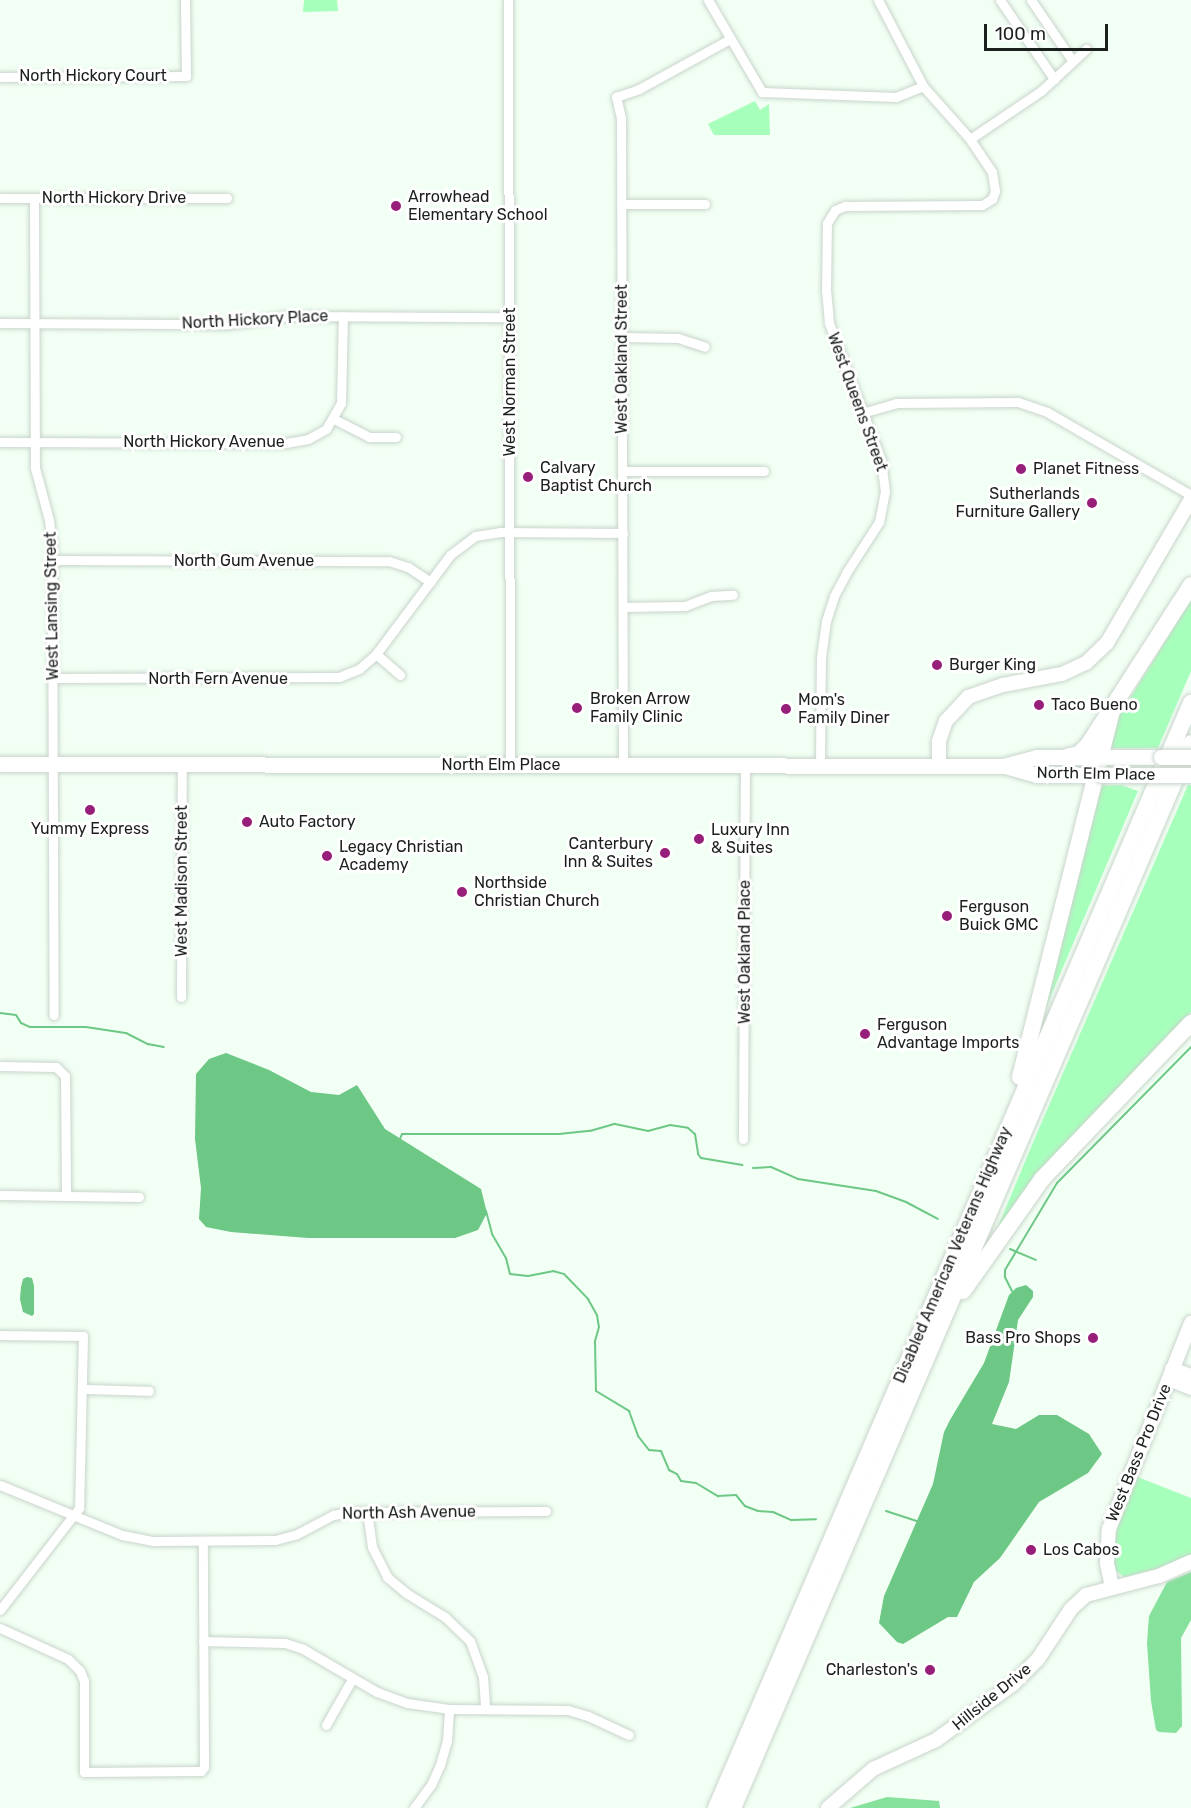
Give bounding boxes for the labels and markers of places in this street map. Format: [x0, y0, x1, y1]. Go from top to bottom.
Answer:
place label: Arrowhead Elementary School [408, 187, 548, 225]
marker: Arrowhead Elementary School [389, 199, 403, 213]
place label: Calvary Baptist Church [540, 458, 652, 496]
place label: Planet Fitness [1033, 459, 1139, 479]
marker: Planet Fitness [1014, 462, 1028, 476]
marker: Calvary Baptist Church [521, 470, 535, 484]
place label: Sutherlands Furniture Gallery [955, 484, 1080, 522]
marker: Sutherlands Furniture Gallery [1085, 496, 1099, 510]
place label: Burger King [949, 655, 1036, 675]
marker: Burger King [930, 658, 944, 672]
place label: Broken Arrow Family Clinic [590, 689, 691, 727]
place label: Mom's Family Diner [798, 690, 890, 728]
place label: Taco Bueno [1051, 695, 1138, 715]
marker: Taco Bueno [1032, 698, 1046, 712]
marker: Broken Arrow Family Clinic [568, 699, 586, 717]
marker: Mom's Family Diner [779, 702, 793, 716]
marker: Yummy Express [83, 803, 97, 817]
place label: Auto Factory [259, 812, 356, 832]
marker: Auto Factory [240, 815, 254, 829]
place label: Yummy Express [31, 819, 149, 839]
place label: Luxury Inn & Suites [711, 820, 790, 858]
marker: Luxury Inn & Suites [692, 832, 706, 846]
place label: Canterbury Inn & Suites [563, 834, 653, 872]
place label: Legacy Christian Academy [339, 837, 464, 875]
marker: Canterbury Inn & Suites [658, 846, 672, 860]
marker: Legacy Christian Academy [320, 849, 334, 863]
place label: Northside Christian Church [474, 873, 600, 911]
marker: Northside Christian Church [455, 885, 469, 899]
place label: Ferguson Buick GMC [959, 897, 1038, 935]
marker: Ferguson Buick GMC [940, 909, 954, 923]
place label: Ferguson Advantage Imports [877, 1015, 1019, 1053]
marker: Ferguson Advantage Imports [858, 1027, 872, 1041]
place label: Bass Pro Shops [965, 1328, 1081, 1348]
marker: Bass Pro Shops [1086, 1331, 1100, 1345]
place label: Los Cabos [1043, 1540, 1119, 1560]
marker: Los Cabos [1024, 1543, 1038, 1557]
place label: Charleston's [826, 1660, 918, 1680]
marker: Charleston's [923, 1663, 937, 1677]

